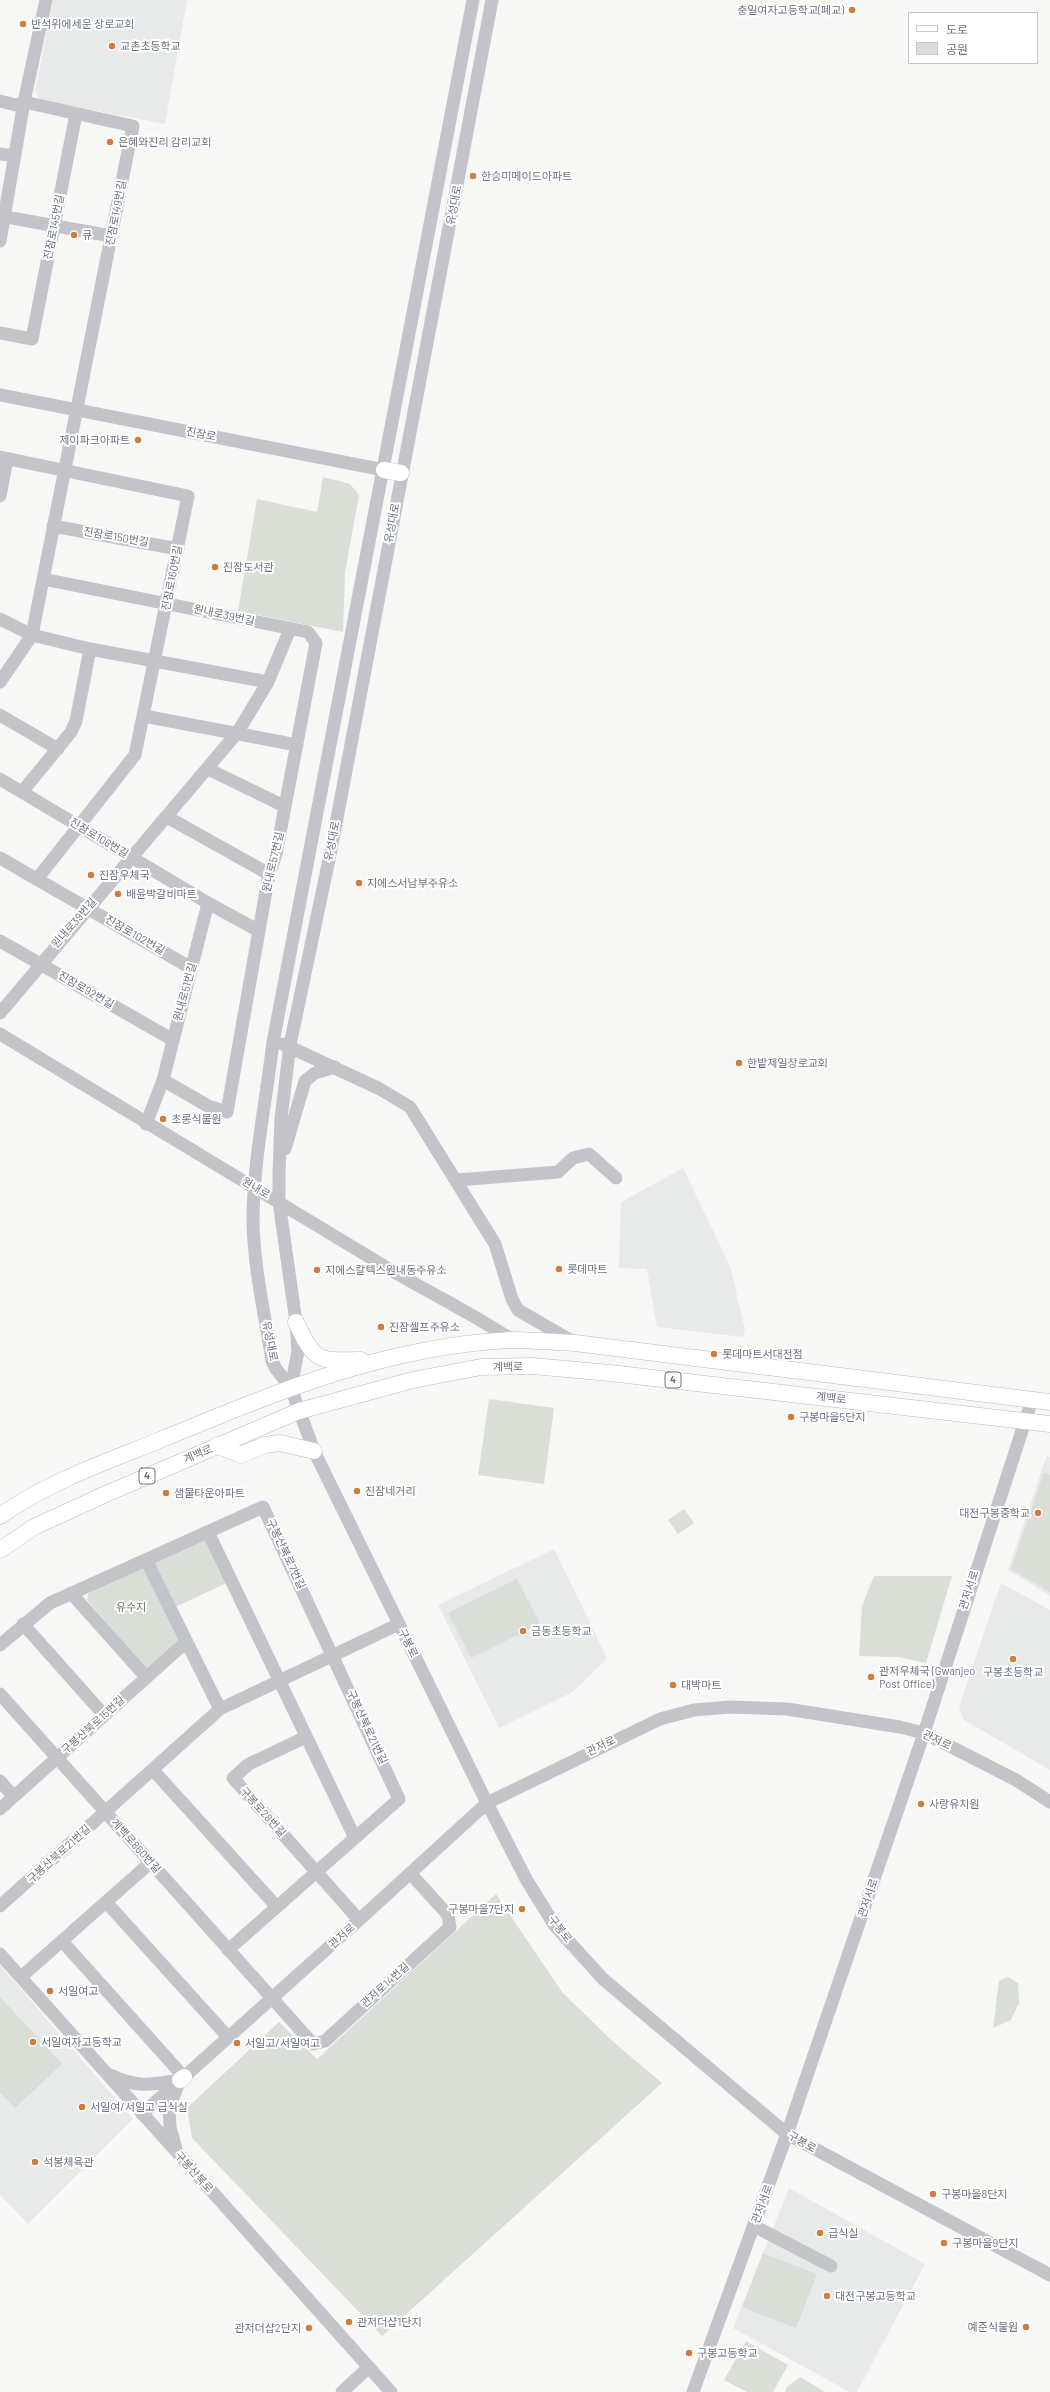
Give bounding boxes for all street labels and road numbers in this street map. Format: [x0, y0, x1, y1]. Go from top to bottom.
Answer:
street label: 진잠로149번길 [103, 179, 129, 247]
street label: 유성대로 [444, 184, 464, 226]
street label: 진잠로145번길 [41, 193, 67, 261]
street label: 진잠로 [185, 425, 217, 443]
street label: 유성대로 [382, 502, 402, 544]
street label: 진잠로150번길 [82, 525, 150, 549]
street label: 진잠로160번길 [159, 544, 185, 612]
street label: 원내로39번길 [192, 602, 256, 628]
street label: 진잠로106번길 [67, 815, 131, 861]
street label: 유성대로 [322, 820, 342, 862]
street label: 원내로57번길 [260, 831, 286, 893]
street label: 원내로39번길 [49, 895, 99, 951]
street label: 진잠로102번길 [103, 913, 167, 957]
street label: 원내로51번길 [171, 961, 199, 1023]
street label: 진잠로92번길 [56, 969, 116, 1011]
street label: 원내로 [240, 1175, 272, 1201]
street label: 유성대로 [260, 1320, 280, 1362]
street label: 계백로 [493, 1360, 523, 1374]
road number: 4 [665, 1372, 681, 1388]
street label: 계백로 [815, 1390, 847, 1406]
street label: 계백로 [181, 1442, 215, 1466]
road number: 4 [139, 1468, 155, 1484]
street label: 구봉산북로7번길 [264, 1517, 308, 1591]
street label: 관저서로 [956, 1569, 982, 1611]
street label: 구봉로 [395, 1626, 421, 1660]
street label: 구봉산북로21번길 [344, 1688, 390, 1766]
street label: 구봉산북로15번길 [59, 1693, 127, 1757]
street label: 관저로 [920, 1727, 954, 1753]
street label: 관저로 [584, 1733, 618, 1759]
street label: 구봉로28번길 [237, 1784, 289, 1840]
street label: 계백로860번길 [108, 1816, 164, 1876]
street label: 구봉산북로21번길 [25, 1822, 93, 1886]
street label: 관저서로 [855, 1877, 881, 1919]
street label: 구봉로 [545, 1913, 575, 1945]
street label: 관저로 [326, 1921, 358, 1951]
street label: 관저로14번길 [358, 1960, 412, 2010]
street label: 구봉로 [786, 2129, 818, 2155]
street label: 구봉산북로 [172, 2149, 216, 2195]
street label: 관저서로 [749, 2183, 775, 2225]

